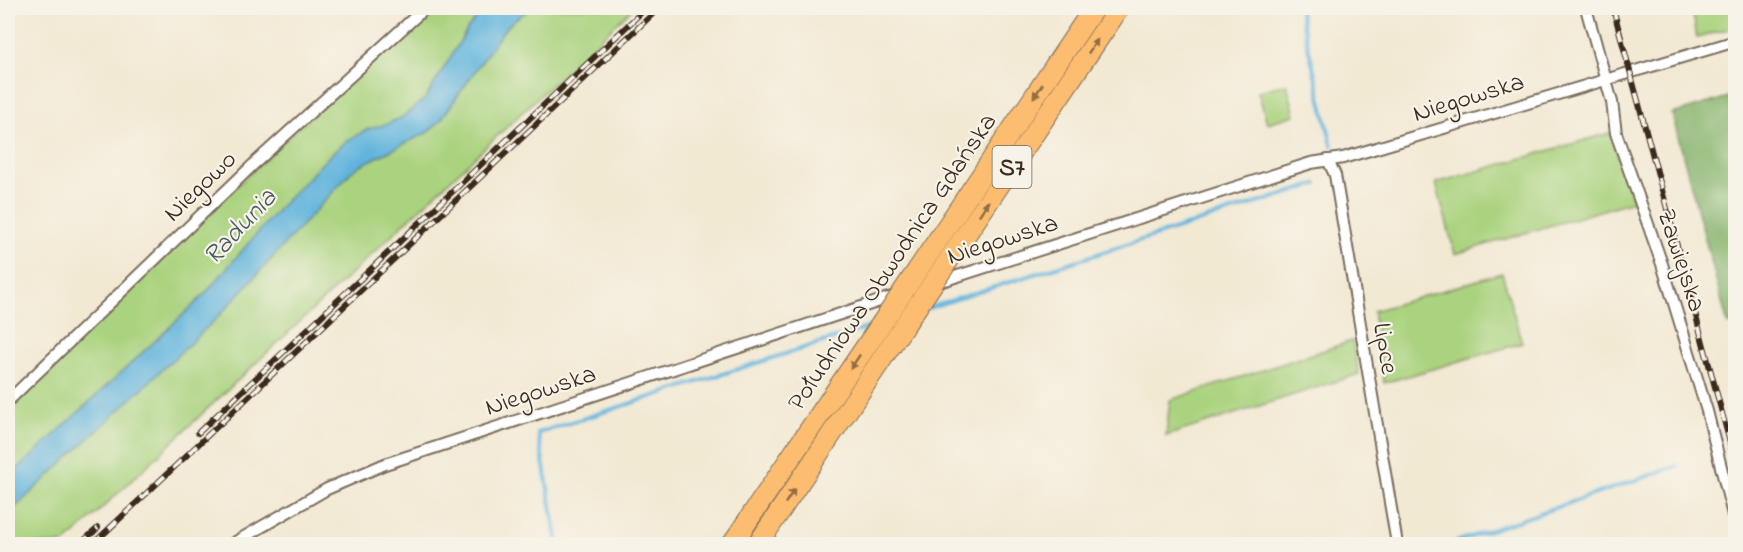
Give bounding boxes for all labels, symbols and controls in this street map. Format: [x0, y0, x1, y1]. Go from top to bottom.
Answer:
one-way arrow [1087, 39, 1099, 55]
street label: Niegowska [1408, 64, 1529, 134]
one-way arrow [1033, 83, 1044, 99]
street label: Południowa Obwodnica Gdańska [779, 106, 1008, 419]
street label: Niegowo [156, 142, 246, 232]
road number: S7 [992, 146, 1032, 188]
water label: Radunia [195, 180, 287, 275]
one-way arrow [978, 200, 989, 216]
street label: Niegowska [942, 205, 1063, 277]
street label: Zawiejska [1646, 205, 1715, 317]
street label: Lipce [1361, 320, 1407, 378]
one-way arrow [849, 354, 861, 370]
street label: Niegowska [480, 356, 601, 428]
one-way arrow [784, 488, 795, 504]

